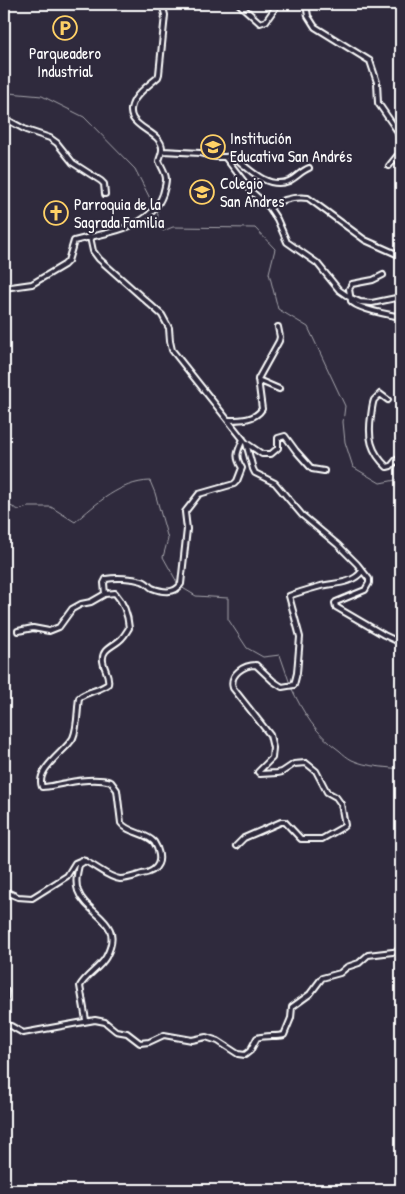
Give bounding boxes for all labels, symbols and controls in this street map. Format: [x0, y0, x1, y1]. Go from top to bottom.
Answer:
parking icon: Parqueadero Industrial [52, 15, 78, 41]
place label: Parqueadero Industrial [29, 42, 101, 82]
place label: Institución Educativa San Andrés [230, 127, 352, 167]
school or university icon: Institución Educativa San Andrés [200, 134, 226, 160]
place label: Colegio San Andres [220, 172, 285, 212]
school or university icon: Colegio San Andres [189, 179, 215, 205]
place label: Parroquia de la Sagrada Familia [74, 193, 164, 233]
church icon: Parroquia de la Sagrada Familia [43, 200, 69, 226]

